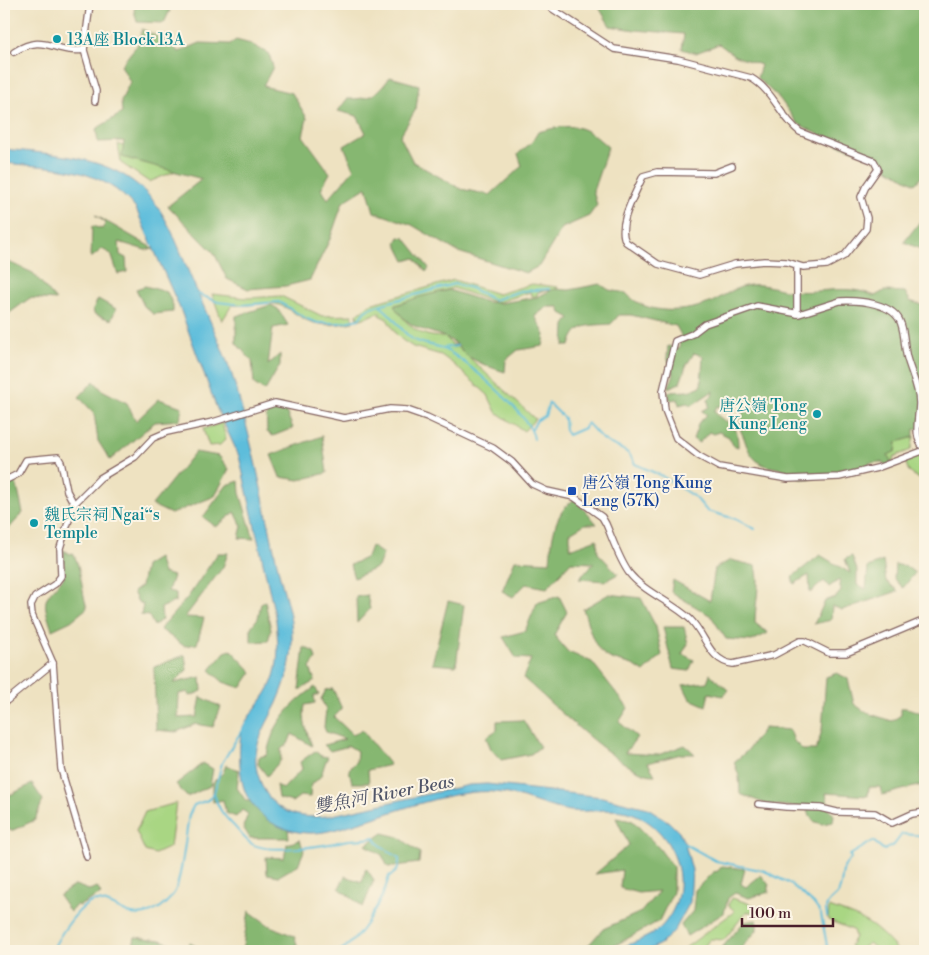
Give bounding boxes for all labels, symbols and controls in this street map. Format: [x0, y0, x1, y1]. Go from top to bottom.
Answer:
place label: 13A座 Block 13A [67, 30, 185, 50]
marker: 13A座 Block 13A [51, 33, 63, 45]
place label: 唐公嶺 Tong Kung Leng [719, 396, 808, 434]
marker: 唐公嶺 Tong Kung Leng [811, 408, 823, 420]
place label: 唐公嶺 Tong Kung Leng (57K) [582, 473, 713, 511]
marker: 唐公嶺 Tong Kung Leng (57K) [566, 485, 578, 497]
place label: 魏氏宗祠 Ngai“s Temple [44, 505, 160, 543]
marker: 魏氏宗祠 Ngai“s Temple [28, 517, 40, 529]
water label: 雙魚河 River Beas [312, 770, 456, 819]
scale bar [742, 895, 833, 927]
text: 100 m [749, 904, 791, 923]

